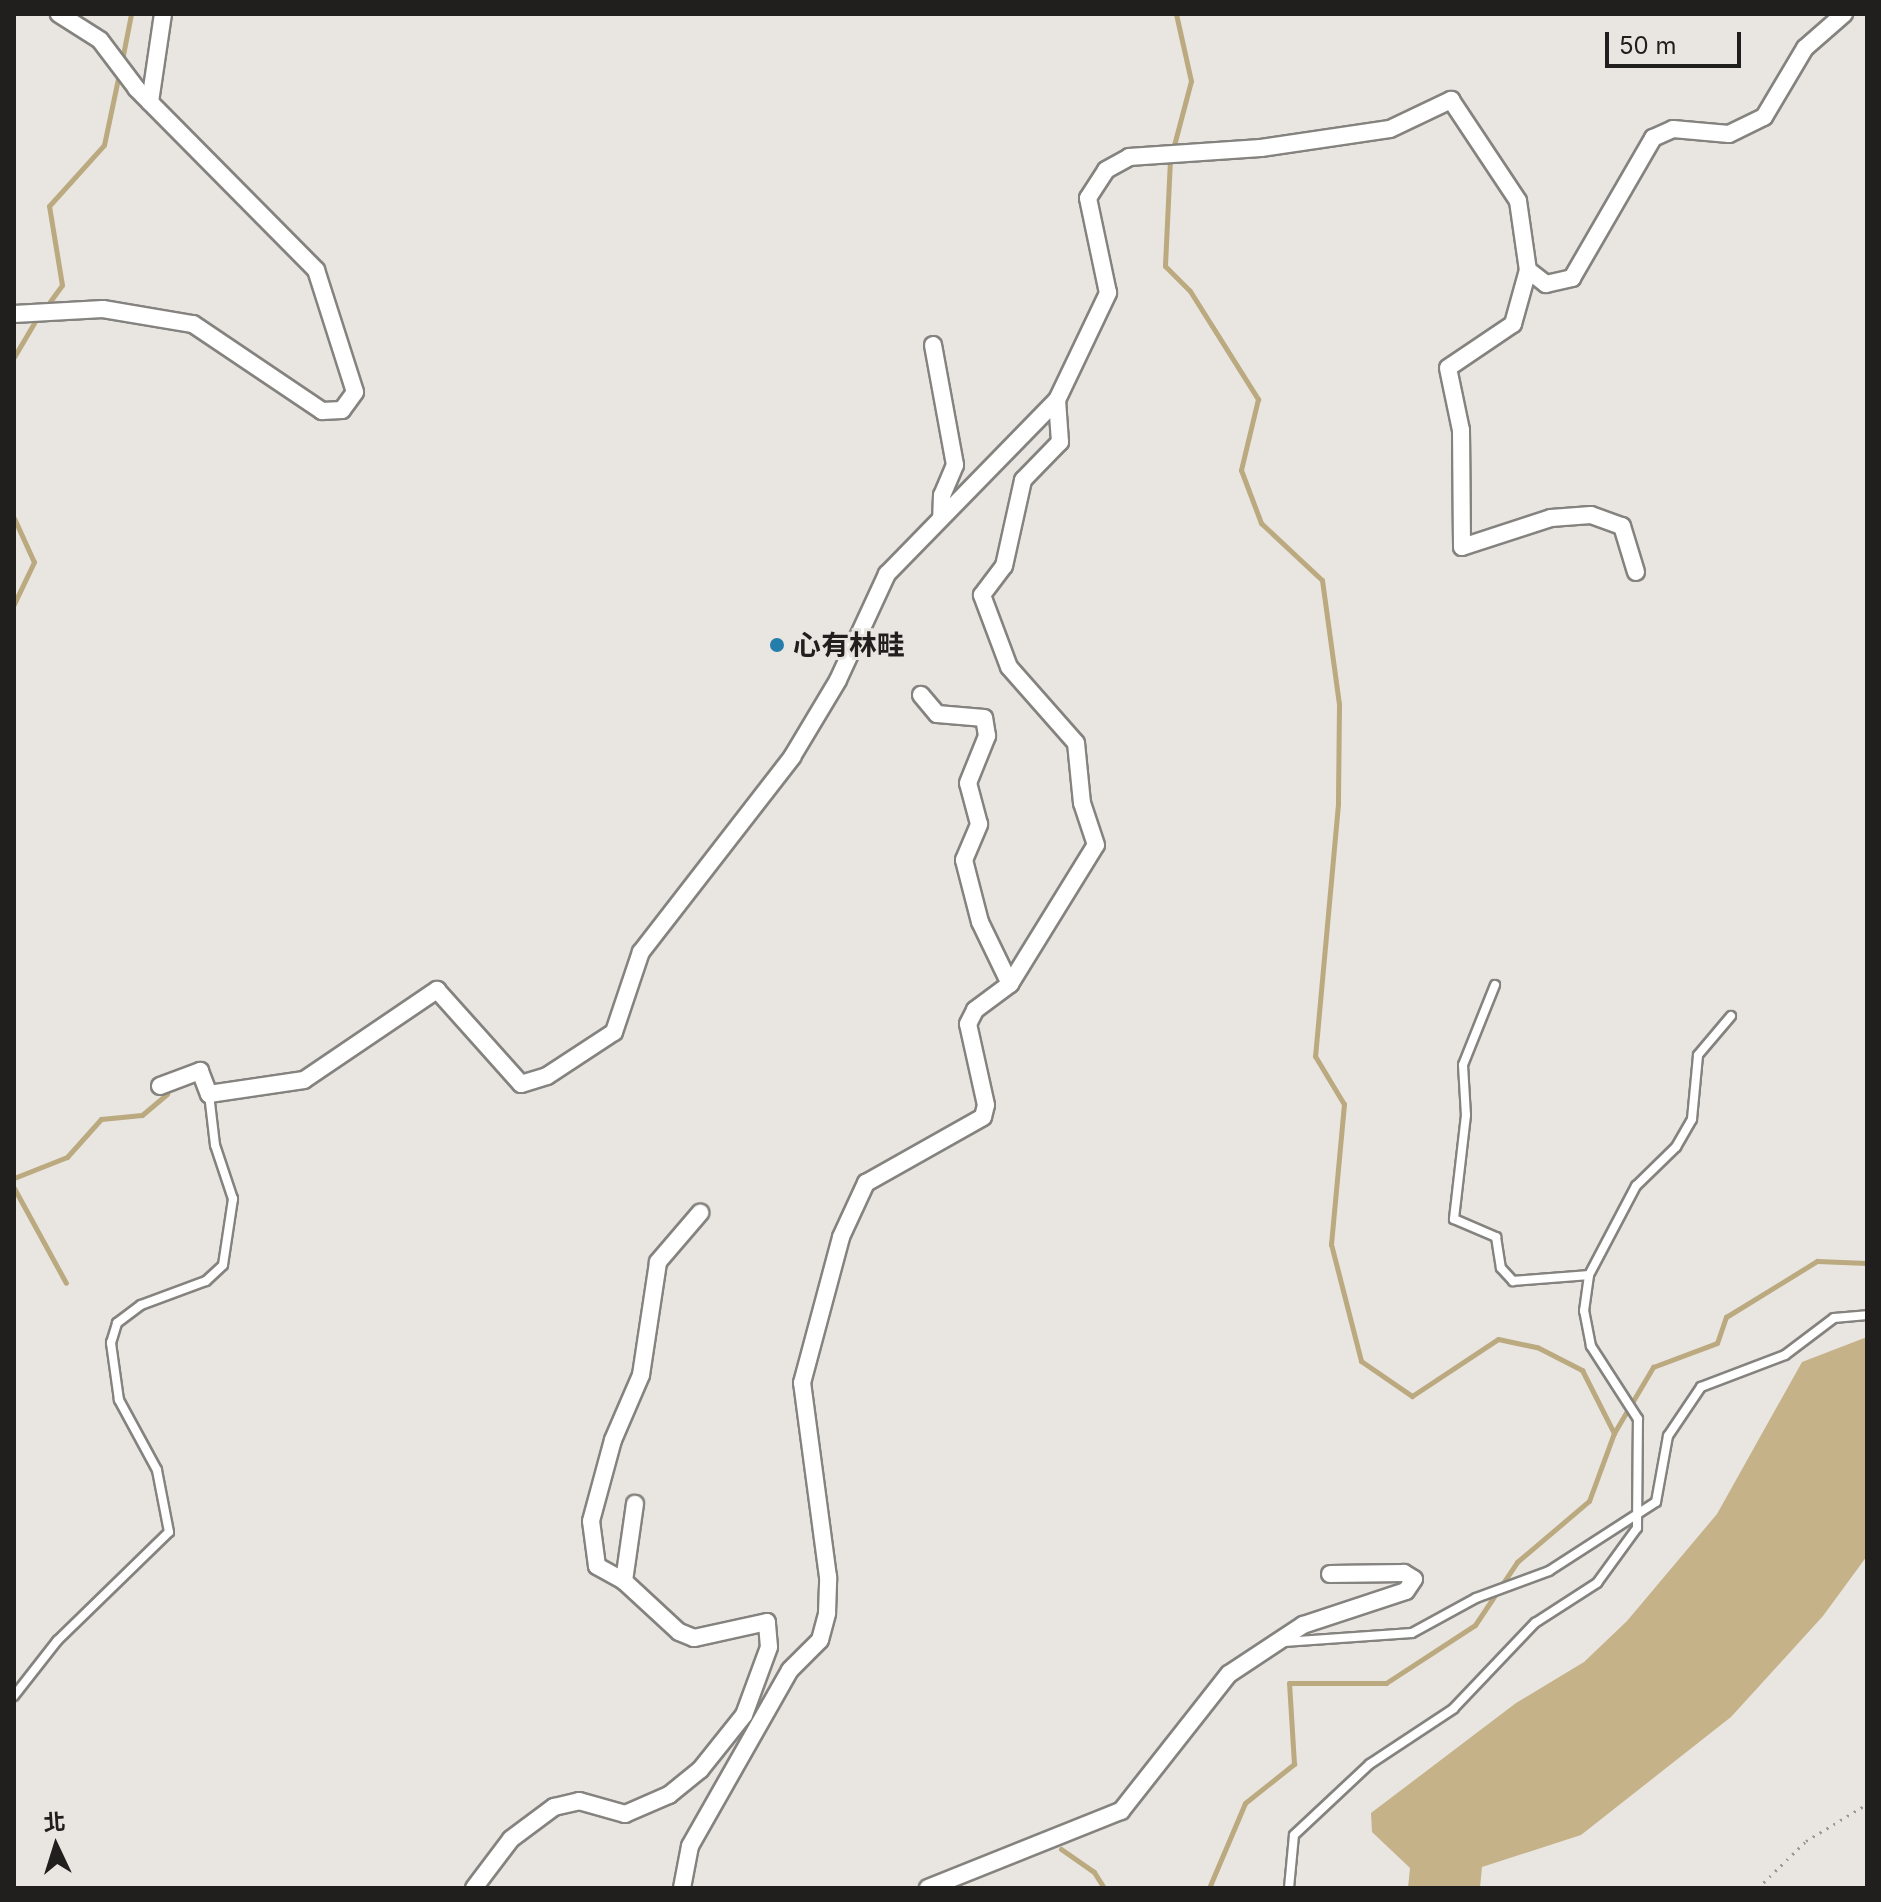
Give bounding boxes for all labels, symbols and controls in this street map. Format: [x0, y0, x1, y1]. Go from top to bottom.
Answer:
scale bar [1609, 16, 1745, 66]
text: 50 m [1619, 31, 1677, 60]
place label: 心有林畦 [793, 628, 905, 662]
marker: 心有林畦 [768, 636, 786, 654]
north arrow [16, 1806, 96, 1886]
text: 北 [42, 1808, 66, 1836]

